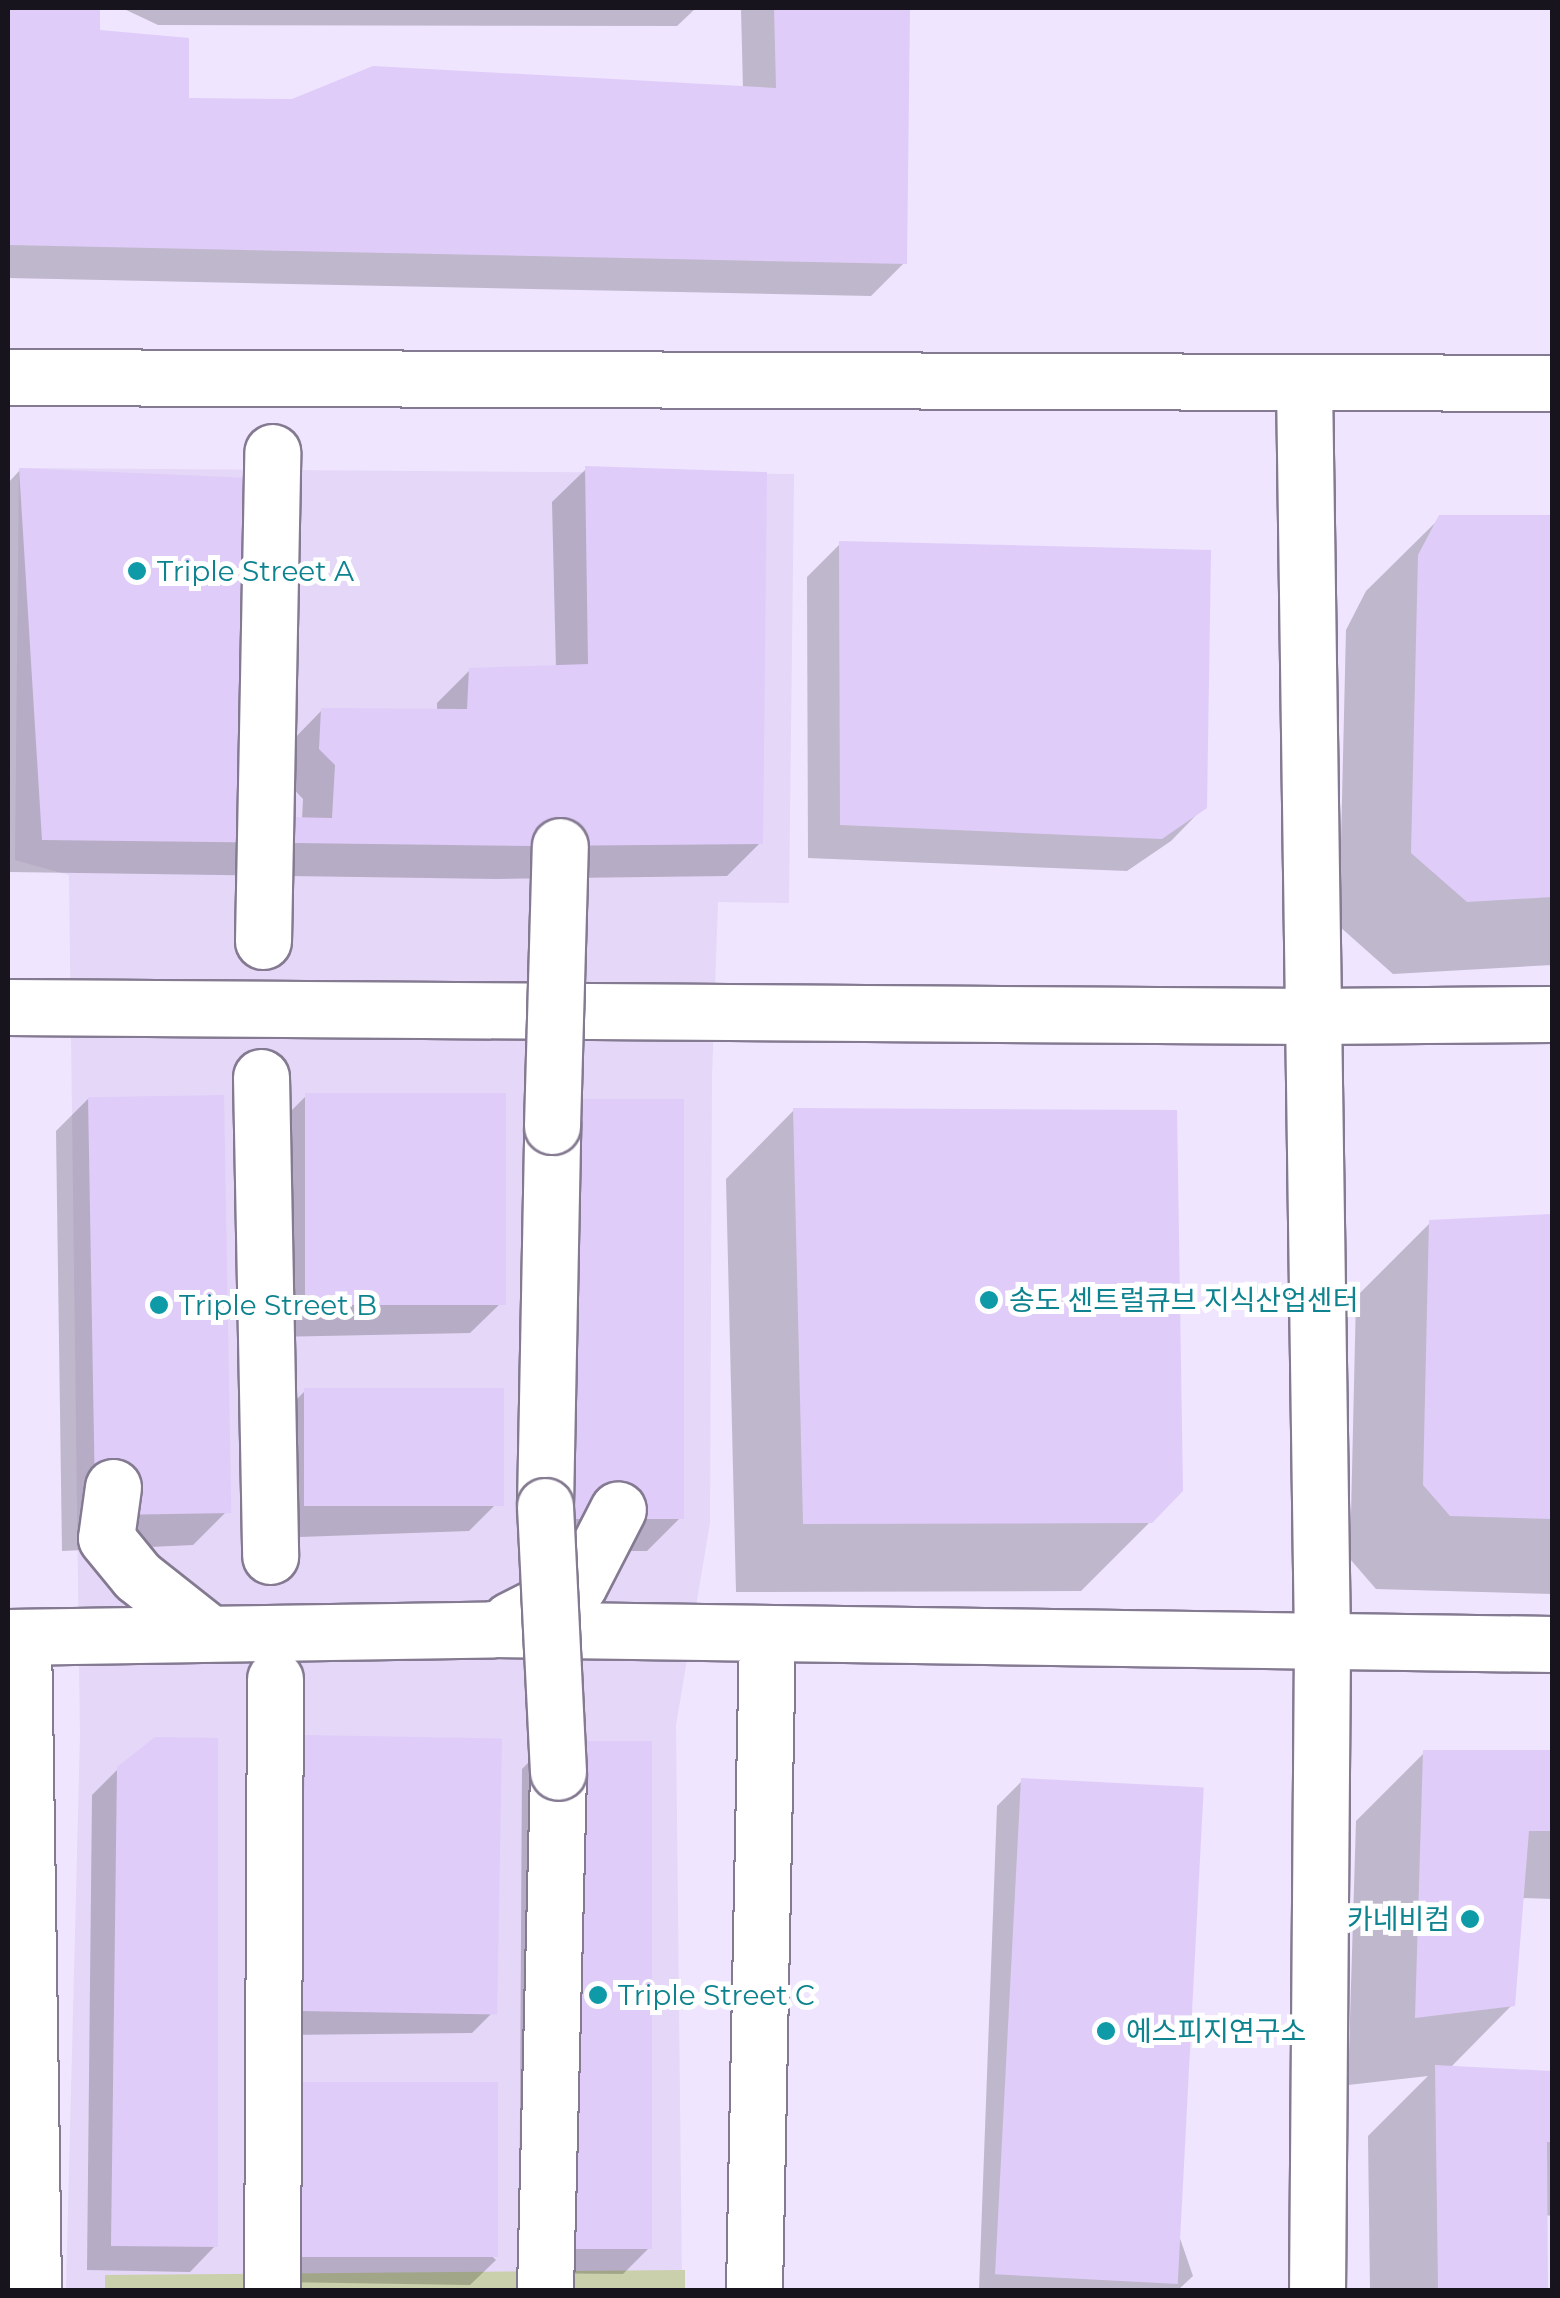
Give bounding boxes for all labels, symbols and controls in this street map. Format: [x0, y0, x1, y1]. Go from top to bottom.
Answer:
place label: Triple Street A [157, 554, 354, 588]
marker: Triple Street A [126, 560, 148, 582]
place label: 송도 센트럴큐브 지식산업센터 [1009, 1283, 1359, 1317]
place label: Triple Street B [179, 1288, 377, 1322]
marker: 송도 센트럴큐브 지식산업센터 [978, 1289, 1000, 1311]
marker: Triple Street B [148, 1294, 170, 1316]
place label: 카네비컴 [1347, 1902, 1450, 1936]
marker: 카네비컴 [1459, 1908, 1481, 1930]
place label: Triple Street C [618, 1978, 815, 2012]
marker: Triple Street C [587, 1984, 609, 2006]
place label: 에스피지연구소 [1126, 2014, 1306, 2048]
marker: 에스피지연구소 [1095, 2020, 1117, 2042]

